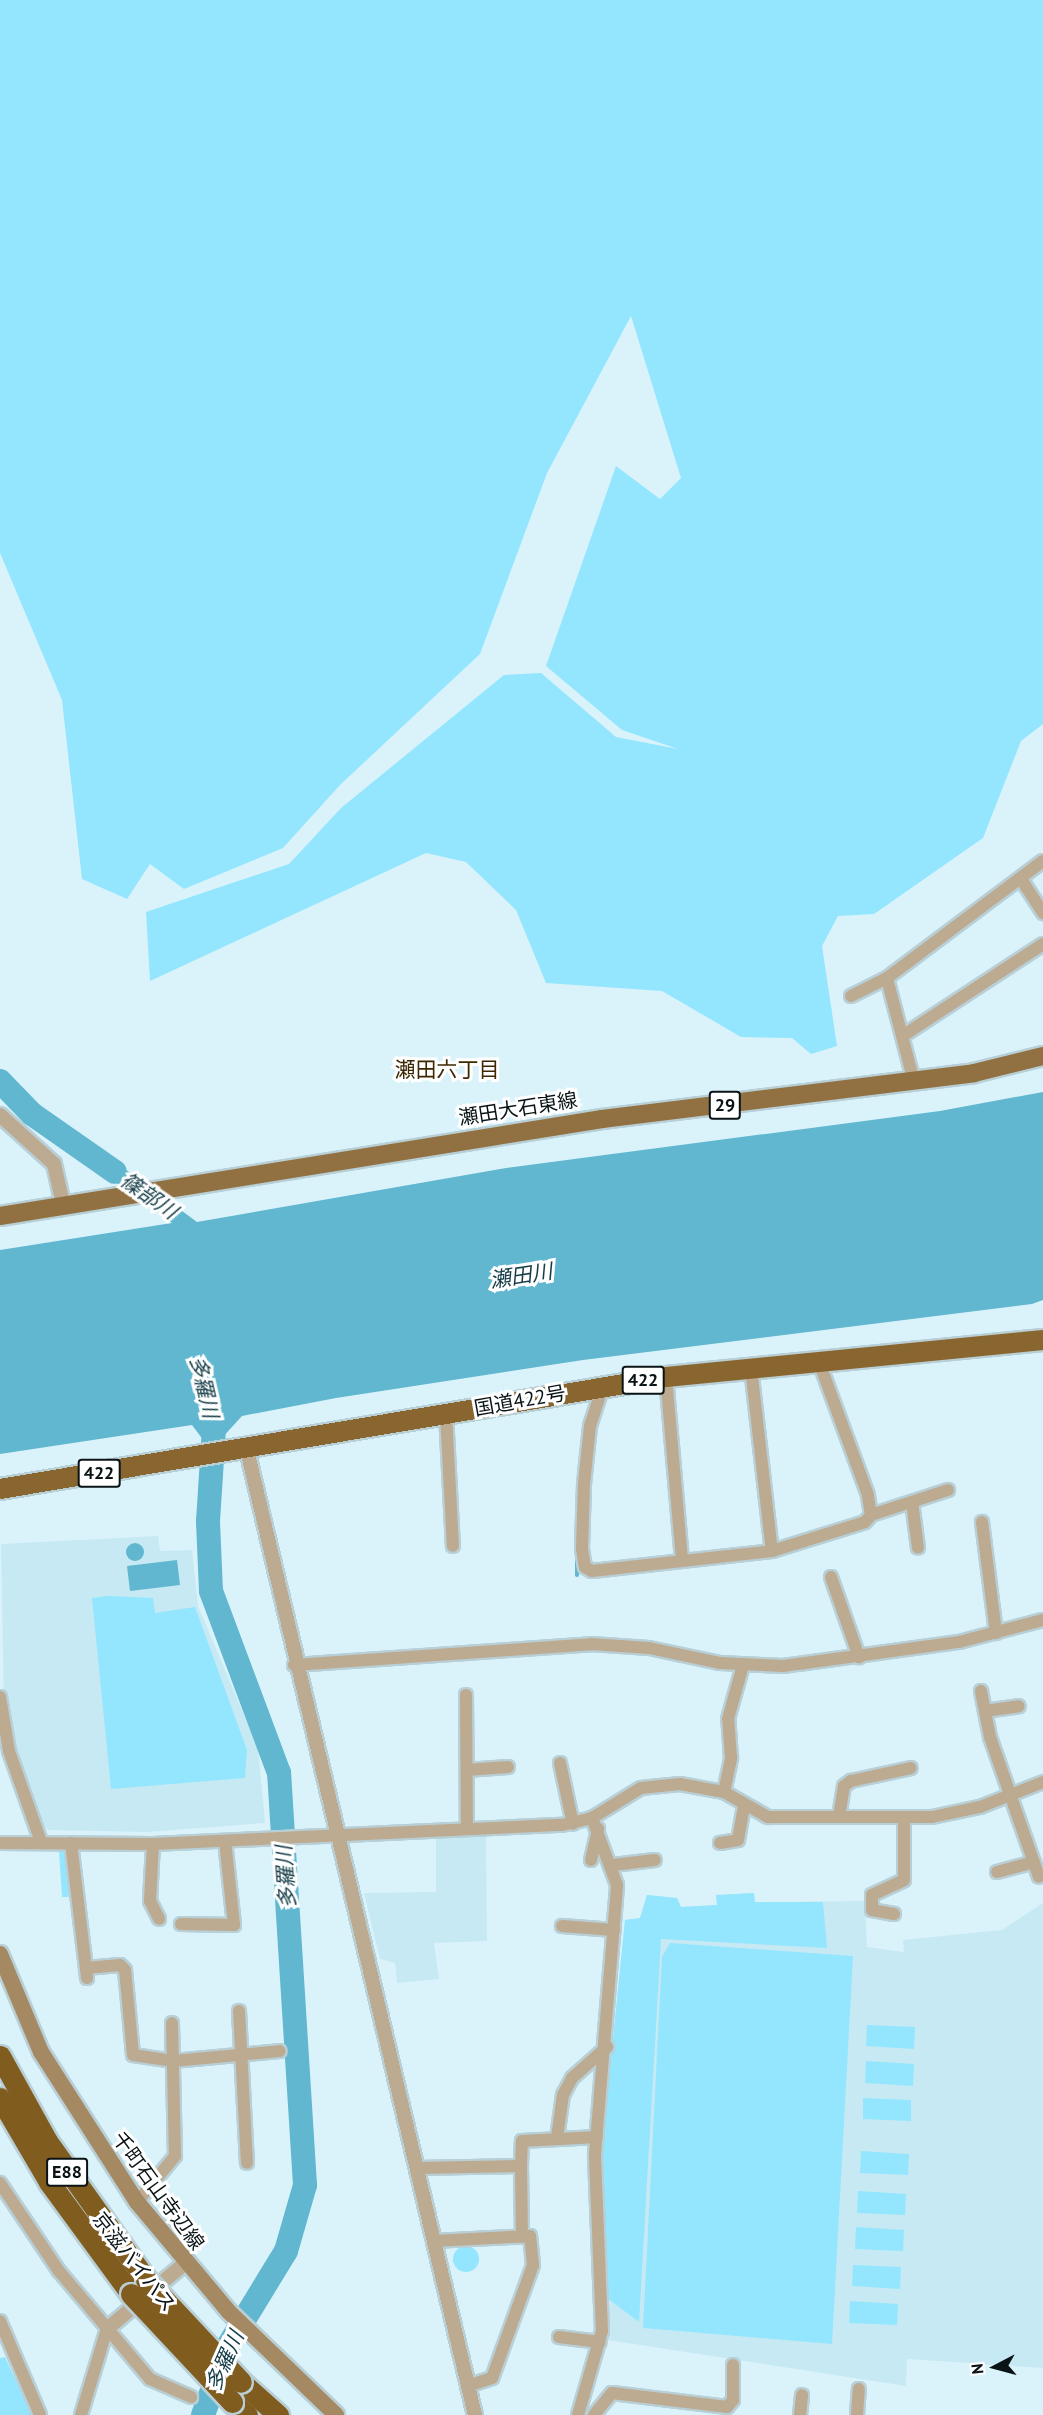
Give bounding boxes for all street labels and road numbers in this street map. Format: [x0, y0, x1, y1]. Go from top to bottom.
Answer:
street label: 瀬田大石東線 [457, 1088, 579, 1130]
road number: 29 [708, 1090, 742, 1120]
road number: 422 [620, 1365, 666, 1395]
street label: 国道422号 [472, 1381, 568, 1421]
road number: 422 [76, 1458, 122, 1488]
street label: 千町石山寺辺線 [107, 2127, 209, 2255]
road number: E88 [46, 2157, 88, 2187]
street label: 京滋バイパス [88, 2207, 180, 2317]

